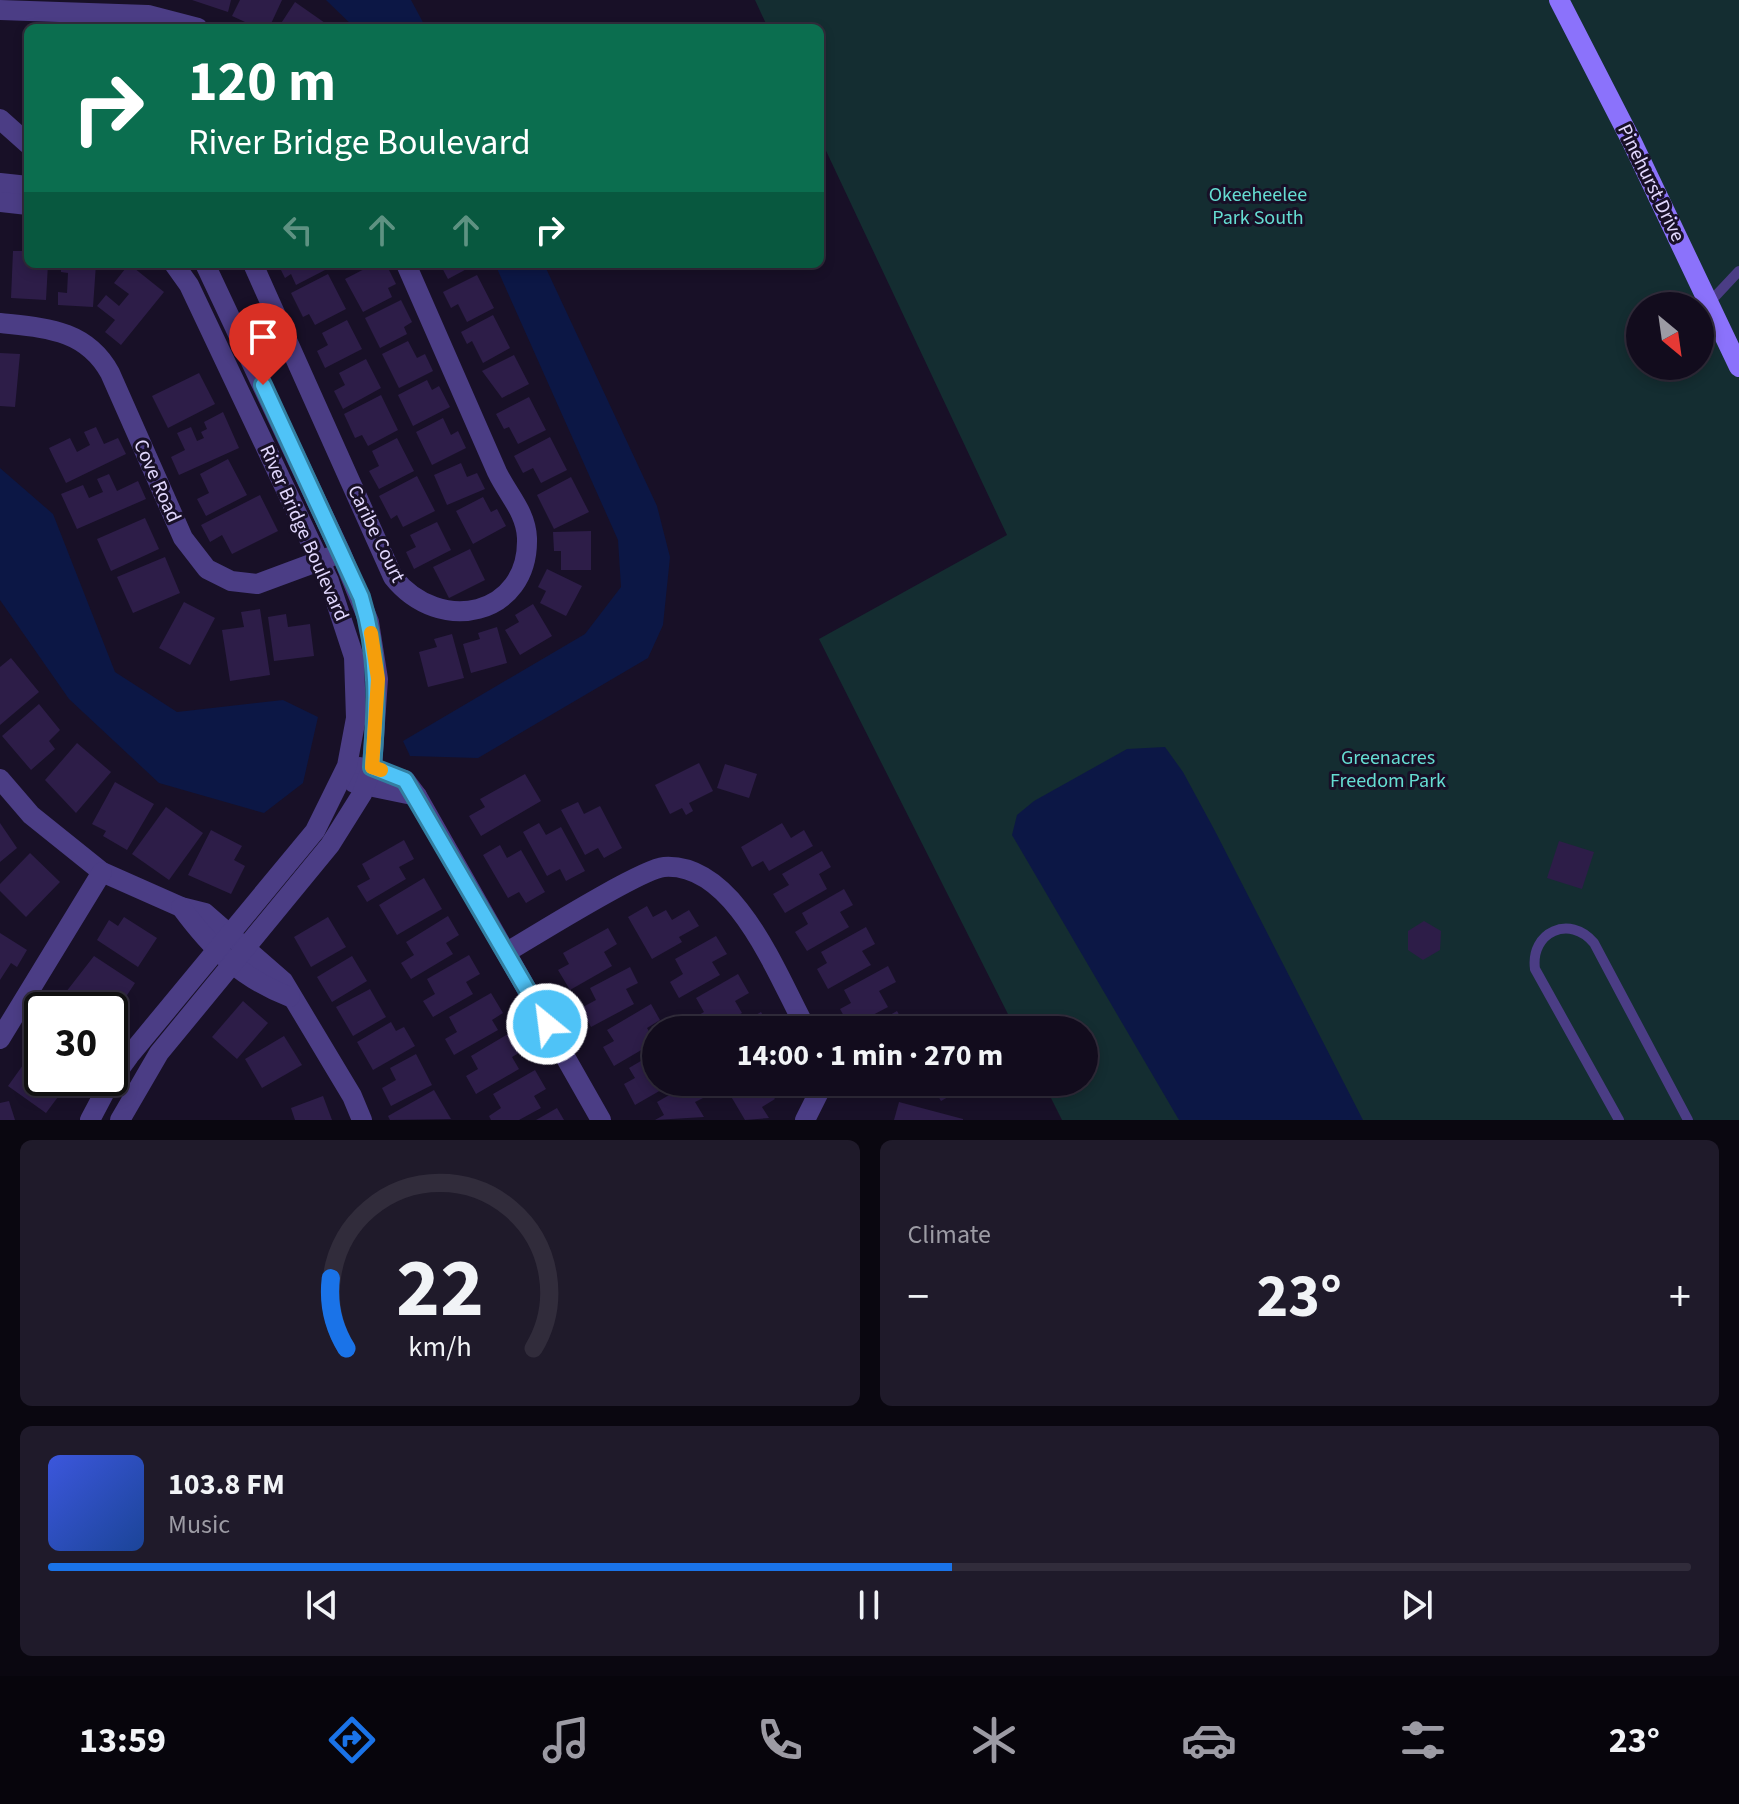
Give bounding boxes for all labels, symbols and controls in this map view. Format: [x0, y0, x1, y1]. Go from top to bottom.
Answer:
text: 120 m [188, 43, 336, 122]
icon: right [56, 56, 160, 160]
text: River Bridge Boulevard [188, 117, 531, 168]
street label: Pinehurst Drive [1610, 119, 1692, 247]
park label: Okeeheelee Park South [1209, 181, 1307, 232]
icon: left [276, 208, 320, 252]
icon: ahead [360, 208, 404, 252]
icon: ahead [444, 208, 488, 252]
icon: right [528, 208, 572, 252]
north arrow [1626, 292, 1714, 380]
map controls [1626, 292, 1714, 380]
pin [229, 303, 297, 385]
icon: arrive [241, 315, 285, 359]
street label: Cove Road [126, 435, 188, 527]
street label: River Bridge Boulevard [253, 440, 355, 626]
street label: Caribe Court [340, 481, 412, 588]
park label: Greenacres Freedom Park [1330, 744, 1446, 795]
position arrow [505, 982, 589, 1066]
speed limit sign: 30 [24, 992, 128, 1096]
text: 14:00 · 1 min · 270 m [737, 1034, 1003, 1077]
text: Climate [908, 1216, 991, 1253]
text: 22 [396, 1230, 484, 1348]
text: 23° [1257, 1255, 1342, 1340]
text: − [908, 1266, 929, 1329]
text: + [1669, 1266, 1691, 1329]
text: km/h [408, 1327, 471, 1367]
text: 103.8 FM [168, 1463, 285, 1506]
text: Music [168, 1506, 230, 1543]
icon: previous [300, 1583, 344, 1627]
icon: pause [847, 1583, 891, 1627]
icon: next [1395, 1583, 1439, 1627]
icon: directions [324, 1712, 380, 1768]
icon: music [538, 1712, 594, 1768]
icon: phone [752, 1712, 808, 1768]
icon: climate [966, 1712, 1022, 1768]
icon: car [1181, 1712, 1237, 1768]
icon: filters [1395, 1712, 1451, 1768]
text: 13:59 [79, 1715, 166, 1766]
text: 23° [1609, 1715, 1660, 1766]

